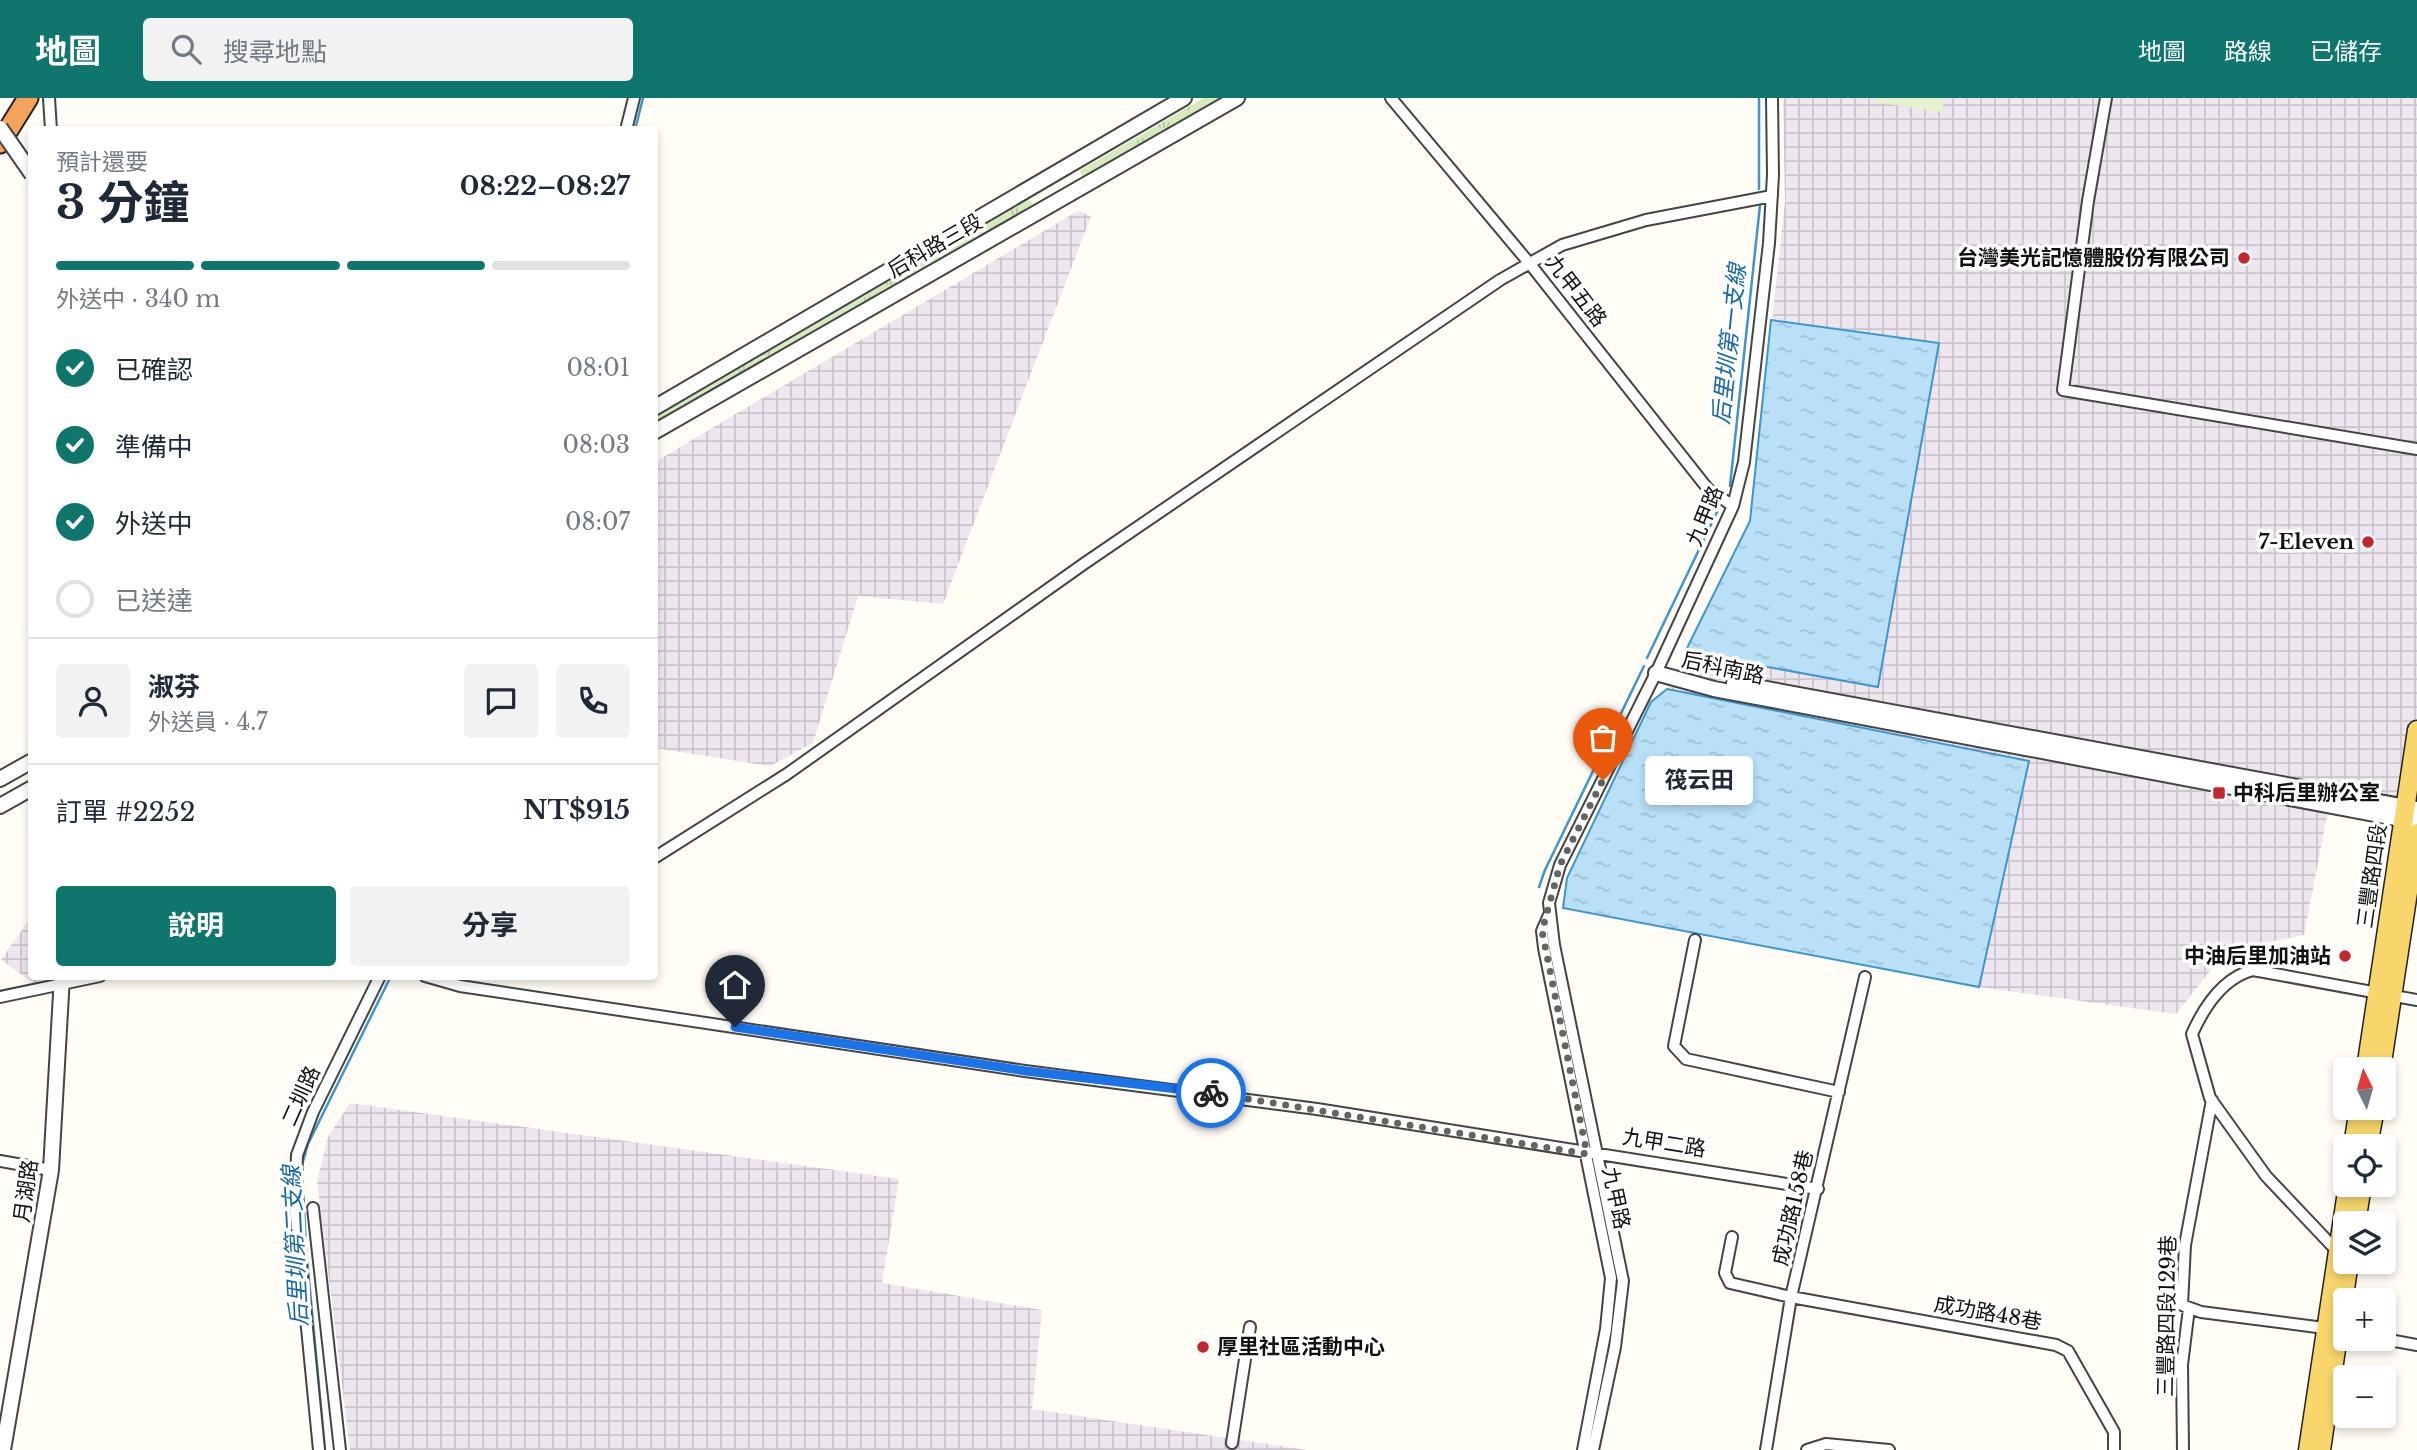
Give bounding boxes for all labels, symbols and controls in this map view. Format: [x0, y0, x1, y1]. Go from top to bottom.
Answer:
search box [143, 18, 633, 81]
icon: search [167, 30, 205, 68]
text: 地圖 [35, 31, 101, 72]
text: 搜尋地點 [223, 36, 327, 68]
text: 地圖 [2138, 37, 2186, 66]
text: 路線 [2224, 37, 2272, 66]
text: 已儲存 [2310, 37, 2382, 66]
text: 預計還要 [56, 148, 148, 176]
text: 08:22–08:27 [460, 170, 630, 202]
text: 3 分鐘 [56, 174, 190, 231]
street label: 后科路三段 [883, 208, 987, 284]
place label: 台灣美光記憶體股份有限公司 [1957, 245, 2230, 271]
street label: 九甲五路 [1540, 250, 1612, 332]
marker: 台灣美光記憶體股份有限公司 [2236, 250, 2252, 266]
water label: 后里圳第一支線 [1707, 259, 1752, 426]
text: 外送中 · 340 m [56, 285, 220, 313]
icon: check [56, 349, 94, 387]
text: 已確認 [115, 354, 193, 386]
text: 08:01 [566, 354, 630, 382]
icon: check [56, 426, 94, 464]
text: 準備中 [115, 431, 193, 463]
text: 08:03 [562, 431, 630, 459]
street label: 九甲路 [1681, 482, 1729, 550]
icon: check [56, 503, 94, 541]
text: 外送中 [115, 508, 193, 540]
text: 08:07 [565, 508, 630, 536]
place label: 7-Eleven [2259, 529, 2354, 555]
marker: 7-Eleven [2360, 534, 2376, 550]
text: 已送達 [115, 585, 193, 617]
street label: 后科南路 [1679, 647, 1767, 689]
button: person [56, 664, 130, 738]
button: chat [464, 664, 538, 738]
button: phone [556, 664, 630, 738]
text: 淑芬 [148, 671, 200, 703]
text: 外送員 · 4.7 [148, 708, 268, 736]
pin [1573, 708, 1633, 780]
icon: bag [1584, 719, 1622, 757]
callout: 筏云田 [1645, 756, 1754, 804]
text: 筏云田 [1665, 766, 1734, 794]
place label: 中科后里辦公室 [2233, 780, 2380, 806]
marker: 中科后里辦公室 [2211, 785, 2227, 801]
text: NT$915 [523, 794, 630, 826]
text: 訂單 #2252 [56, 796, 196, 828]
street label: 三豐路四段 [2352, 822, 2392, 930]
button: 說明 [56, 886, 336, 966]
button: 分享 [350, 886, 630, 966]
place label: 中油后里加油站 [2184, 943, 2331, 969]
marker: 中油后里加油站 [2337, 948, 2353, 964]
pin [705, 955, 765, 1027]
icon: home [716, 966, 754, 1004]
north arrow [2333, 1057, 2396, 1120]
map controls [2333, 1057, 2396, 1428]
courier [1176, 1058, 1246, 1128]
street label: 二圳路 [276, 1062, 326, 1130]
icon: bike [1192, 1074, 1230, 1112]
street label: 九甲二路 [1620, 1124, 1708, 1162]
button: locate [2333, 1134, 2396, 1197]
street label: 成功路158巷 [1767, 1148, 1819, 1268]
street label: 月湖路 [9, 1158, 43, 1224]
water label: 后里圳第二支線 [277, 1162, 313, 1327]
street label: 九甲路 [1597, 1164, 1635, 1232]
button: layers [2333, 1211, 2396, 1274]
street label: 三豐路四段129巷 [2153, 1235, 2181, 1397]
button: + [2333, 1288, 2396, 1351]
street label: 成功路48巷 [1932, 1291, 2044, 1335]
place label: 厚里社區活動中心 [1217, 1334, 1385, 1360]
marker: 厚里社區活動中心 [1195, 1339, 1211, 1355]
button: − [2333, 1365, 2396, 1428]

